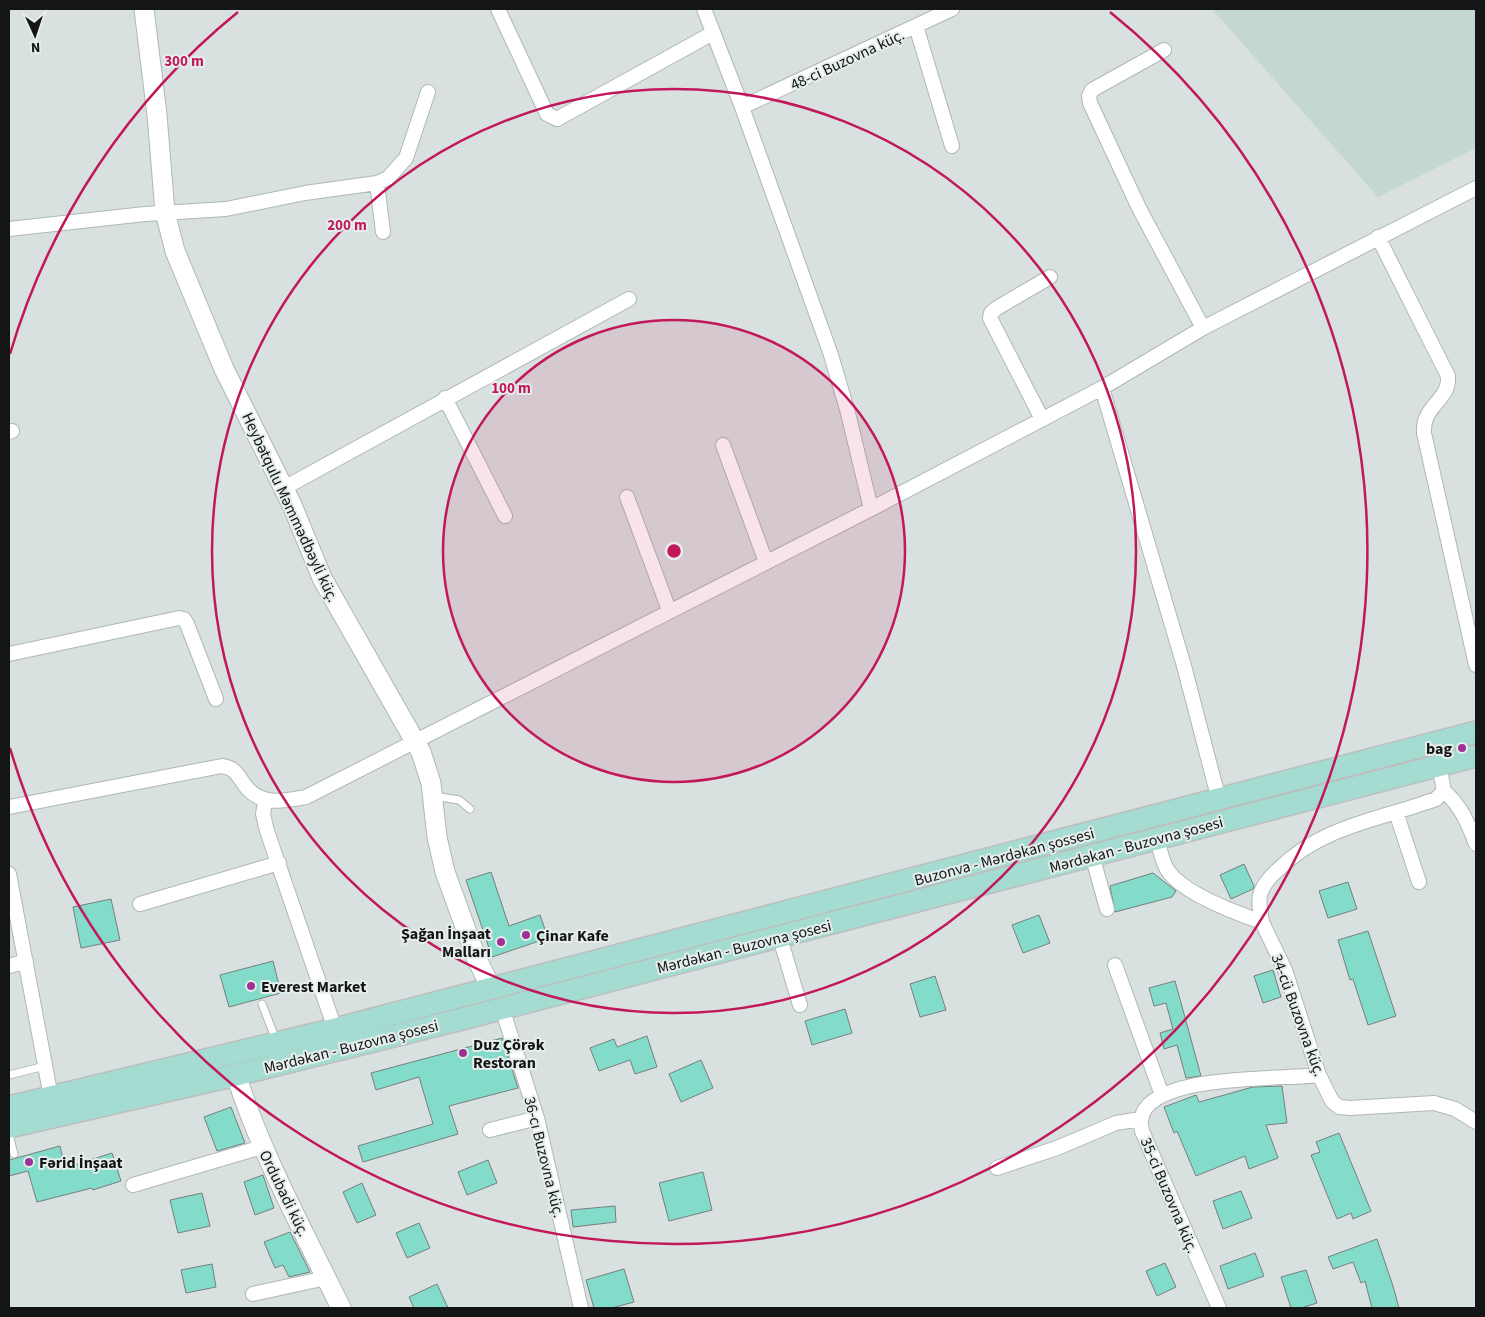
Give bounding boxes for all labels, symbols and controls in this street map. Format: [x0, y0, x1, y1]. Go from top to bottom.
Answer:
north arrow [10, 10, 60, 60]
street label: 48-ci Buzovna küç. [787, 24, 908, 96]
text: N [30, 37, 41, 57]
text: 300 m [164, 51, 204, 72]
text: 200 m [327, 215, 367, 236]
text: 100 m [491, 378, 531, 399]
street label: Heybətqulu Məmmədbəyli küç. [236, 409, 344, 606]
centre of rings [665, 542, 683, 560]
place label: bag [1426, 738, 1452, 760]
marker: bag [1456, 742, 1468, 754]
street label: Mərdəkan - Buzovna şosesi [1047, 811, 1226, 879]
street label: Buzonva - Mərdəkan şossesi [912, 822, 1097, 892]
street label: Mərdəkan - Buzovna şosesi [655, 915, 834, 979]
place label: Şağan İnşaat Malları [401, 923, 491, 963]
place label: Çinar Kafe [536, 925, 609, 947]
marker: Çinar Kafe [520, 929, 532, 941]
marker: Şağan İnşaat Malları [495, 936, 507, 948]
street label: 34-cü Buzovna küç. [1266, 951, 1330, 1080]
place label: Everest Market [261, 976, 366, 998]
marker: Everest Market [245, 980, 257, 992]
street label: Mərdəkan - Buzovna şosesi [262, 1015, 441, 1079]
place label: Duz Çörək Restoran [473, 1034, 545, 1074]
marker: Duz Çörək Restoran [457, 1047, 469, 1059]
street label: 36-cı Buzovna küç. [518, 1094, 570, 1220]
street label: 35-ci Buzovna küç. [1135, 1134, 1203, 1257]
street label: Ordubadi küç. [254, 1146, 315, 1241]
place label: Fərid İnşaat [39, 1152, 123, 1174]
marker: Fərid İnşaat [23, 1156, 35, 1168]

